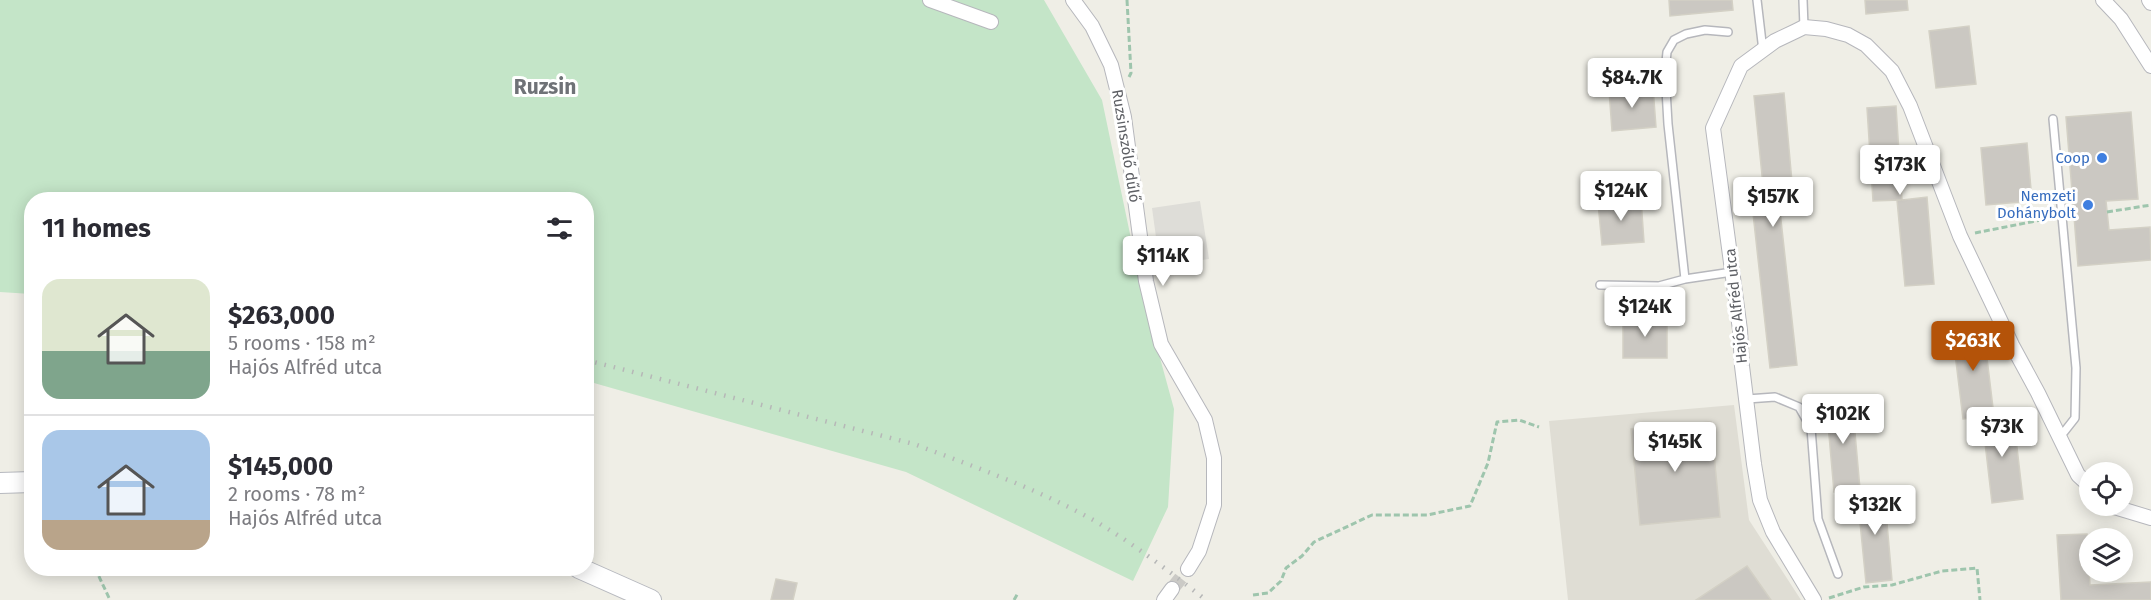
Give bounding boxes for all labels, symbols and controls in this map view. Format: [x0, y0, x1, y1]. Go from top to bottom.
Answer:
pin: $84.7K [1583, 58, 1681, 109]
text: $84.7K [1602, 65, 1662, 89]
district label: Ruzsin [514, 74, 576, 100]
street label: Ruzsinszőlő dűlő [1108, 88, 1144, 204]
pin: $173K [1858, 145, 1942, 196]
place label: Coop [2055, 149, 2090, 167]
marker: Coop [2095, 151, 2109, 165]
text: $173K [1874, 152, 1926, 176]
pin: $124K [1579, 171, 1663, 222]
pin: $157K [1731, 177, 1815, 228]
text: $124K [1594, 178, 1648, 202]
text: $157K [1747, 184, 1799, 208]
place label: Nemzeti Dohánybolt [1997, 187, 2077, 222]
marker: Nemzeti Dohánybolt [2081, 198, 2095, 212]
icon: filters [543, 212, 576, 245]
text: 11 homes [42, 213, 151, 244]
pin: $114K [1121, 236, 1205, 287]
text: $114K [1137, 243, 1189, 267]
street label: Hajós Alfréd utca [1721, 248, 1751, 364]
pin: $124K [1603, 287, 1687, 338]
text: $124K [1618, 294, 1672, 318]
text: $263,000 [228, 300, 335, 331]
icon: home [90, 303, 162, 375]
pin: $263K [1931, 321, 2015, 372]
text: $263K [1945, 328, 2001, 352]
text: 5 rooms · 158 m² [228, 331, 376, 355]
text: Hajós Alfréd utca [228, 355, 382, 379]
pin: $102K [1801, 394, 1885, 445]
text: $102K [1816, 401, 1870, 425]
pin: $73K [1966, 407, 2038, 458]
text: $73K [1981, 414, 2023, 438]
pin: $145K [1633, 422, 1717, 473]
text: $145K [1648, 429, 1702, 453]
text: $145,000 [228, 451, 333, 482]
icon: home [90, 454, 162, 526]
map controls [2079, 462, 2133, 582]
button: locate [2079, 462, 2133, 516]
text: 2 rooms · 78 m² [228, 482, 365, 506]
pin: $132K [1833, 485, 1917, 536]
text: $132K [1849, 492, 1901, 516]
text: Hajós Alfréd utca [228, 506, 382, 530]
button: layers [2079, 528, 2133, 582]

